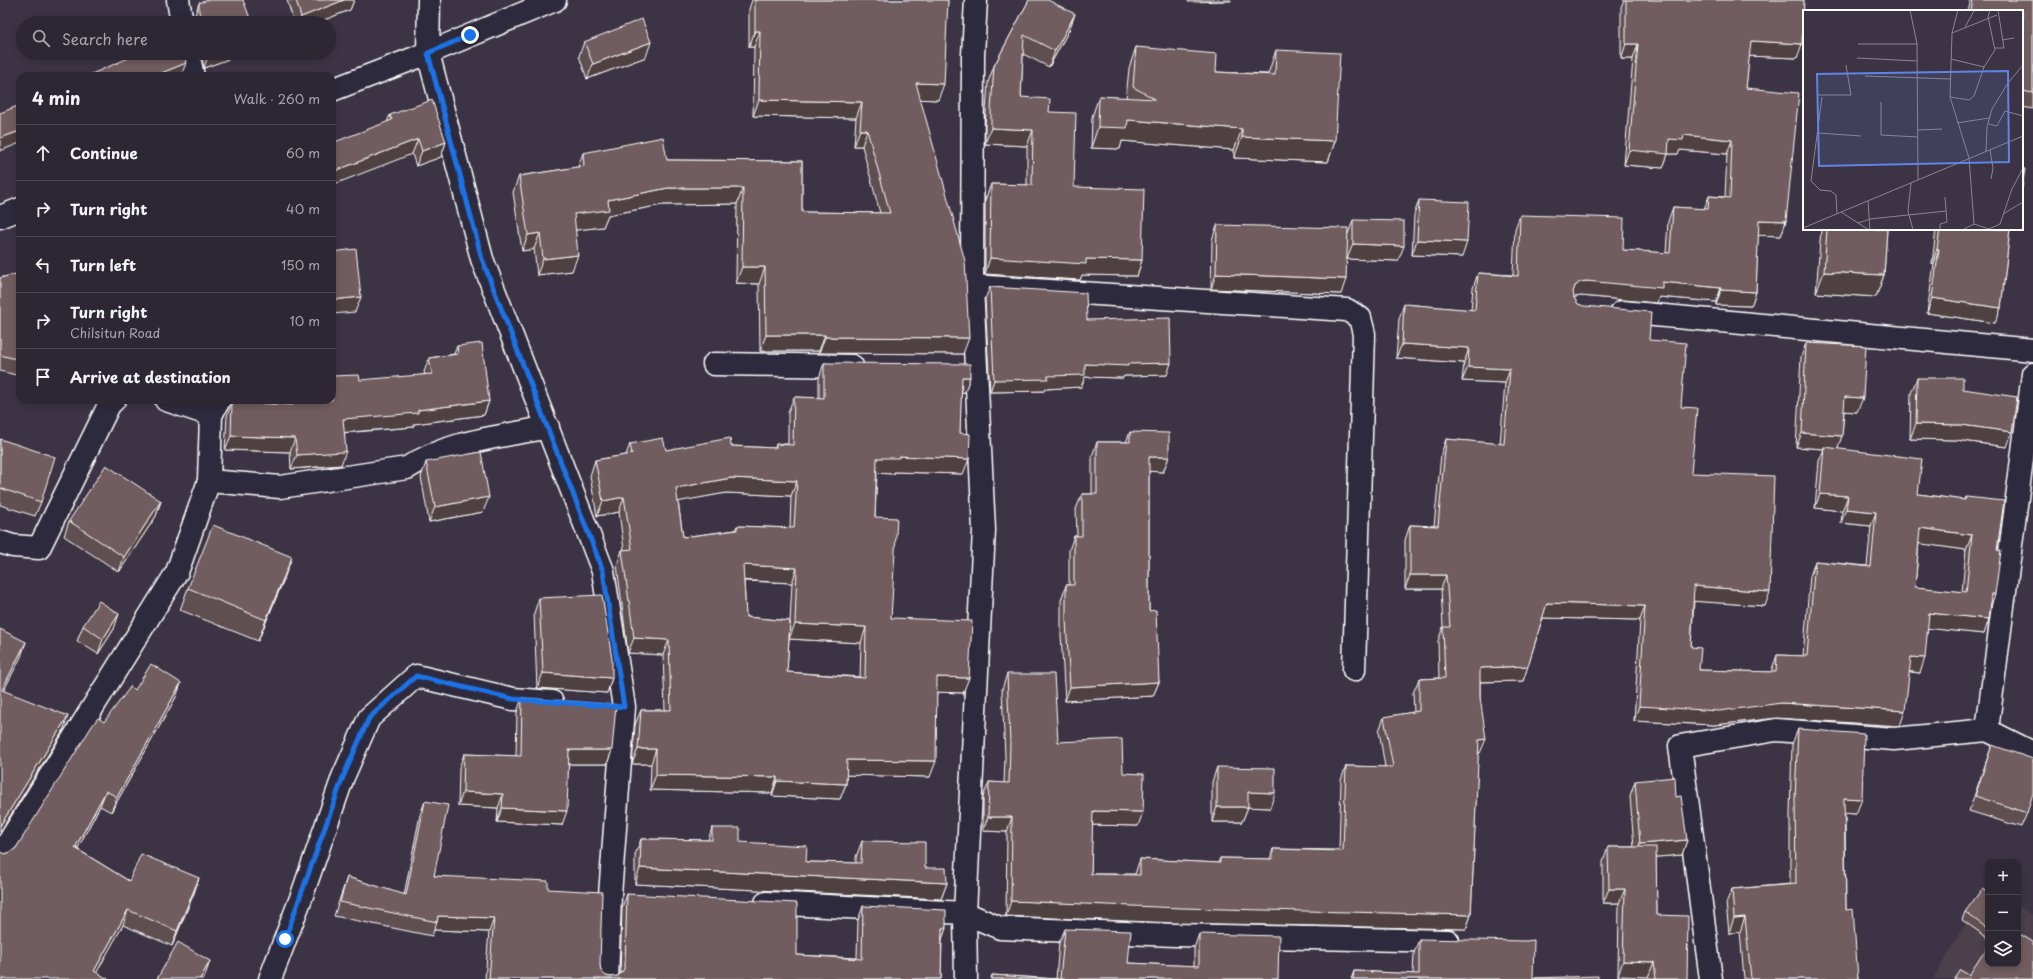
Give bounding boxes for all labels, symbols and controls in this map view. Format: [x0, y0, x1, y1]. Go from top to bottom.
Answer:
inset map [1803, 10, 2023, 230]
search box [16, 16, 336, 60]
route end [461, 26, 479, 44]
icon: search [30, 27, 52, 49]
text: Search here [62, 27, 148, 50]
text: 4 min [32, 85, 80, 111]
text: Walk · 260 m [234, 89, 320, 108]
text: Continue [70, 141, 138, 164]
icon: ahead [32, 142, 54, 164]
text: 60 m [286, 143, 320, 162]
text: Turn right [70, 197, 147, 220]
icon: right [32, 198, 54, 220]
text: 40 m [286, 199, 320, 218]
text: Turn left [70, 253, 136, 276]
icon: left [32, 254, 54, 276]
text: 150 m [281, 255, 320, 274]
text: Turn right [70, 300, 147, 323]
icon: right [32, 310, 54, 332]
text: 10 m [290, 311, 320, 330]
text: Chilsitun Road [70, 323, 160, 342]
text: Arrive at destination [70, 365, 231, 388]
icon: arrive [32, 366, 54, 388]
map controls [1985, 859, 2021, 967]
button: + [1985, 859, 2021, 895]
button: − [1985, 895, 2021, 931]
route start [276, 930, 294, 948]
button: layers [1985, 931, 2021, 967]

